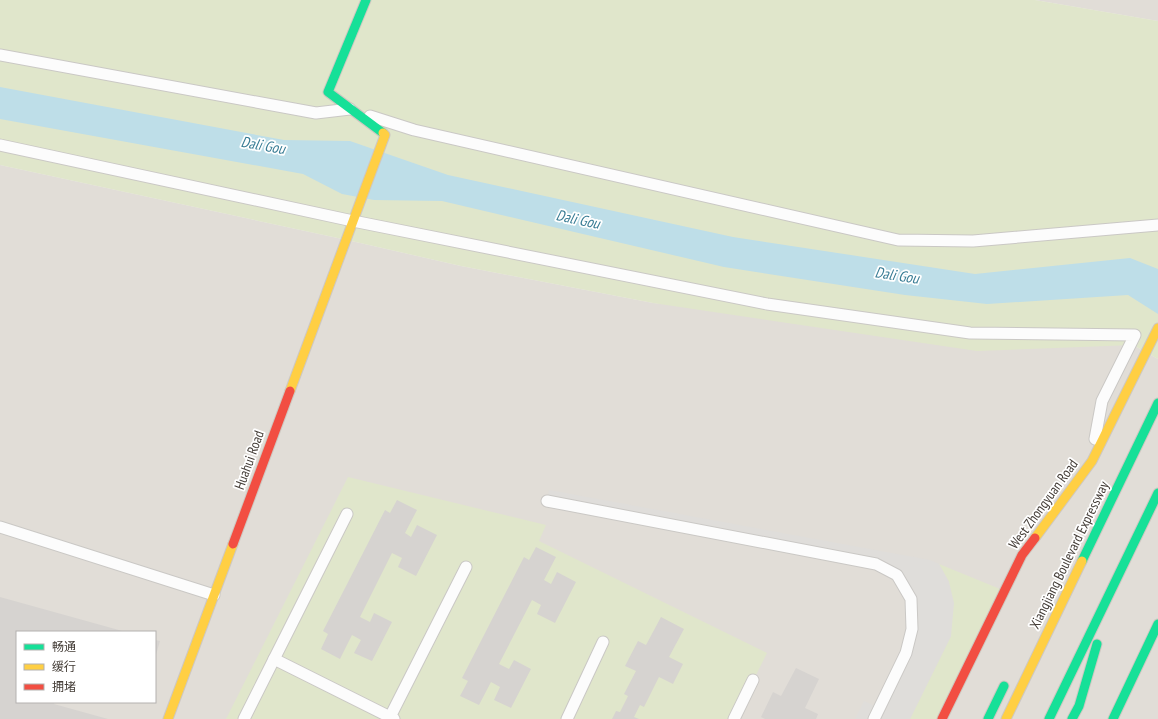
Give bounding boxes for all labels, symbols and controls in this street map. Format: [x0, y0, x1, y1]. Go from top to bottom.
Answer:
water label: Dali Gou [240, 132, 288, 158]
water label: Dali Gou [554, 205, 603, 233]
water label: Dali Gou [874, 262, 922, 288]
street label: Huahui Road [230, 428, 268, 492]
street label: West Zhongyuan Road [1004, 456, 1082, 552]
street label: Xiangjiang Boulevard Expressway [1025, 478, 1113, 632]
legend [16, 631, 156, 703]
text: 畅通 [52, 639, 76, 654]
text: 缓行 [52, 659, 76, 674]
text: 拥堵 [52, 679, 76, 694]

